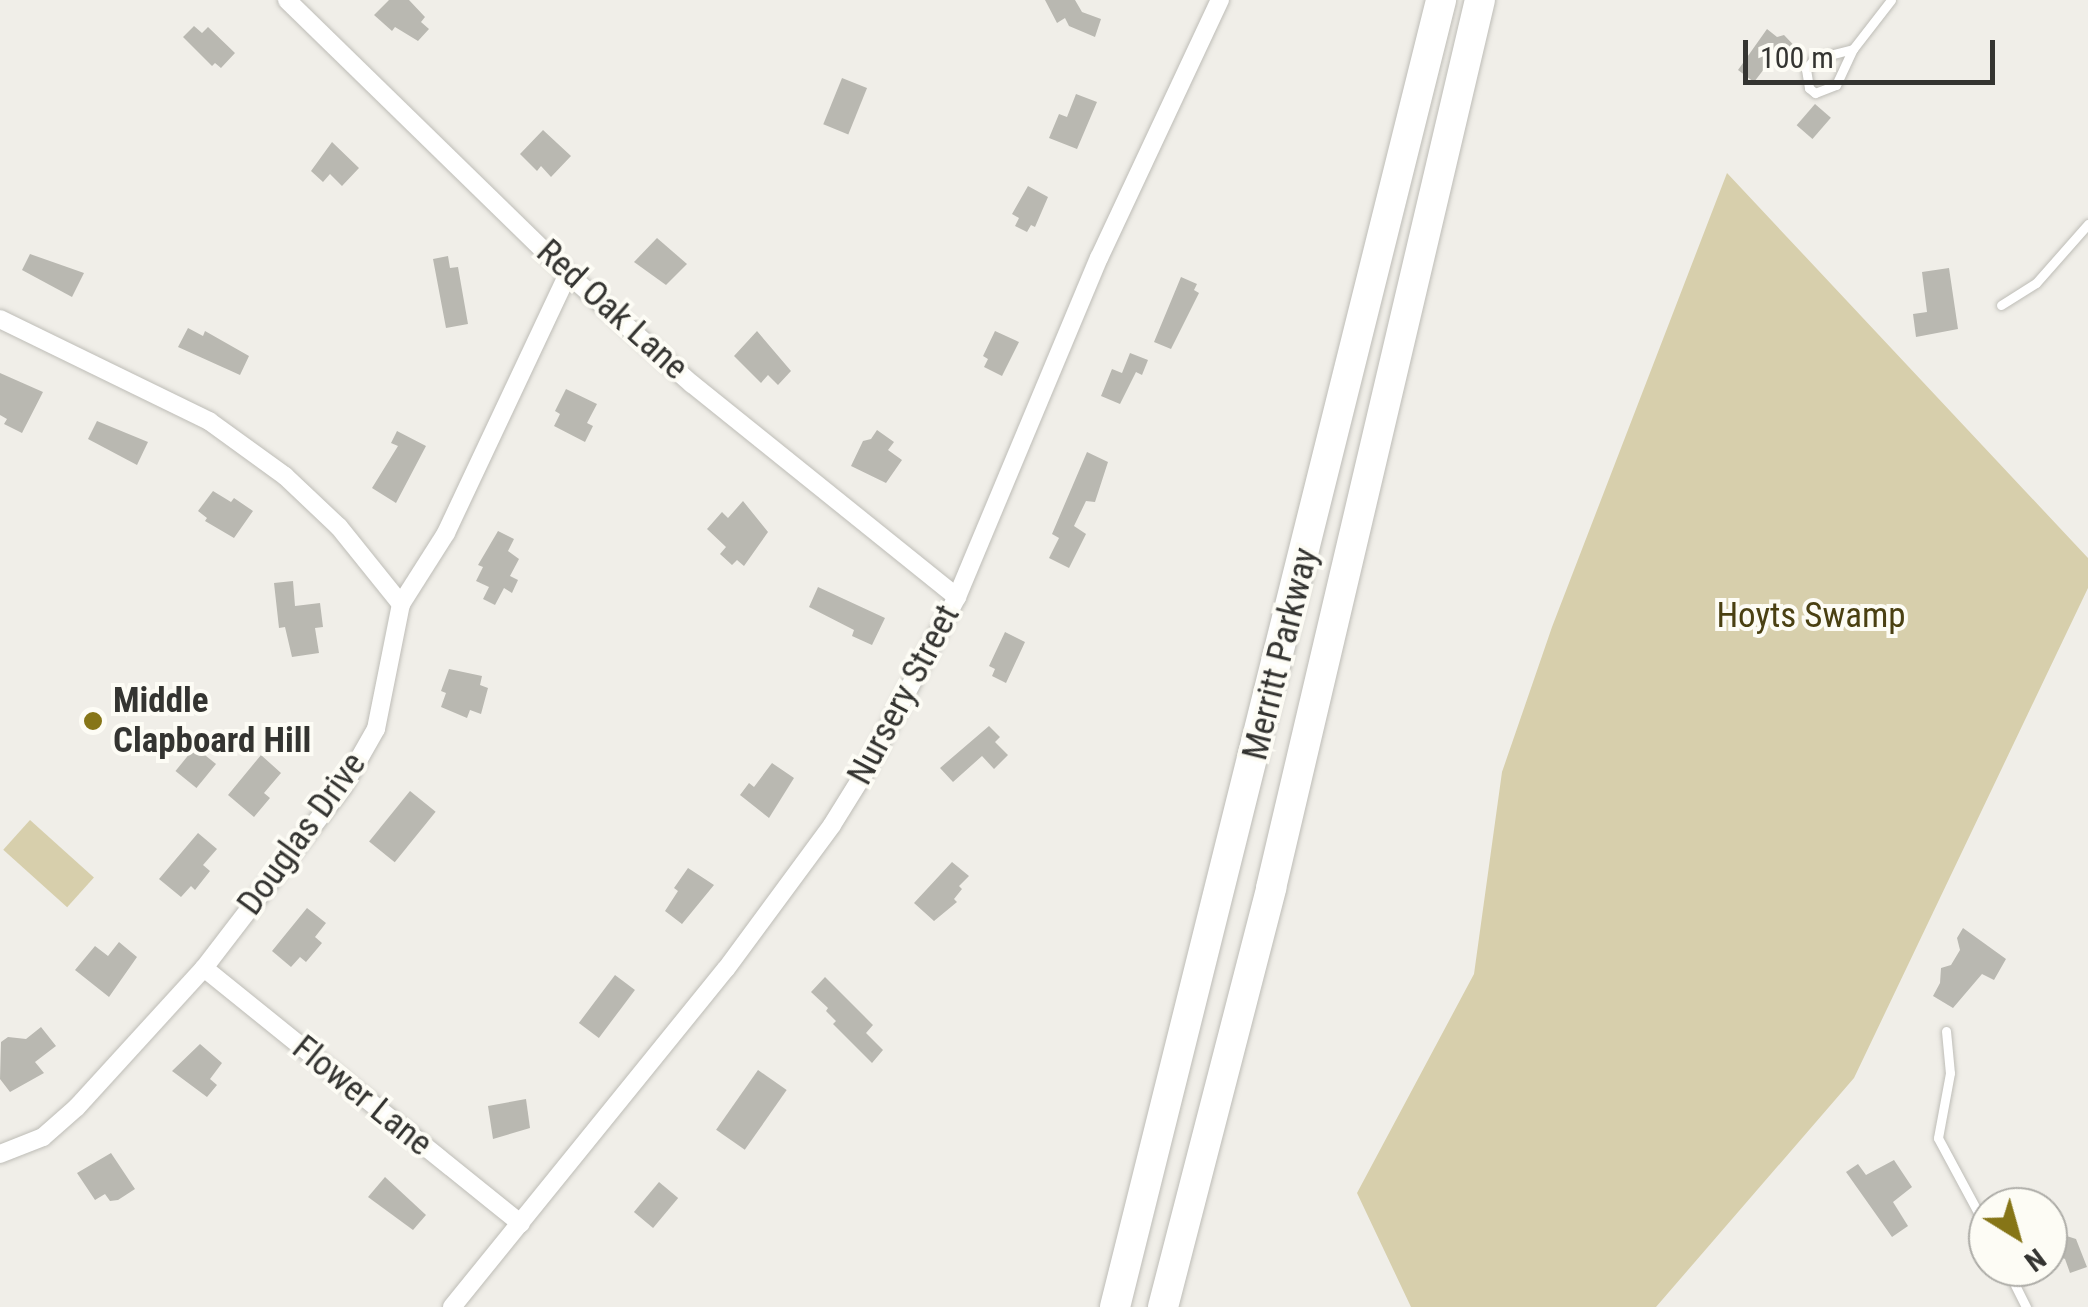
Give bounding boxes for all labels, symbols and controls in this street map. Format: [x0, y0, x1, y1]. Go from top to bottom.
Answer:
scale bar [1748, 20, 2000, 82]
text: 100 m [1760, 40, 1834, 75]
street label: Red Oak Lane [528, 231, 696, 389]
street label: Merritt Parkway [1234, 544, 1328, 764]
park label: Hoyts Swamp [1716, 595, 1906, 637]
street label: Nursery Street [839, 598, 969, 792]
place label: Middle Clapboard Hill [113, 680, 311, 762]
marker: Middle Clapboard Hill [82, 710, 104, 732]
street label: Douglas Drive [229, 745, 375, 923]
street label: Flower Lane [284, 1027, 440, 1165]
north arrow [1968, 1187, 2068, 1287]
text: N [2018, 1241, 2052, 1278]

